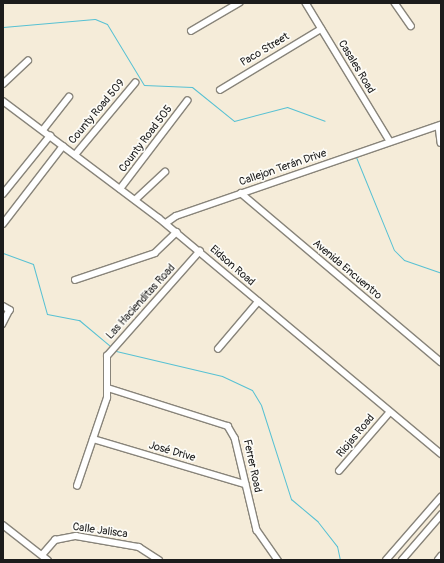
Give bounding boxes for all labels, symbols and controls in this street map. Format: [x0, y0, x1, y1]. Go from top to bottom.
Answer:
street label: Paco Street [238, 30, 292, 70]
street label: Casales Road [335, 38, 377, 96]
street label: County Road 509 [66, 77, 128, 147]
street label: County Road 505 [117, 103, 175, 175]
street label: Callejon Terán Drive [238, 147, 328, 189]
street label: Avenida Encuentro [310, 237, 384, 303]
street label: Eidson Road [207, 243, 257, 289]
street label: Las Hacienditas Road [104, 262, 178, 342]
street label: Riojas Road [334, 412, 378, 460]
street label: Ferrer Road [240, 438, 264, 494]
street label: José Drive [147, 439, 197, 465]
street label: Calle Jalisca [72, 521, 128, 541]

